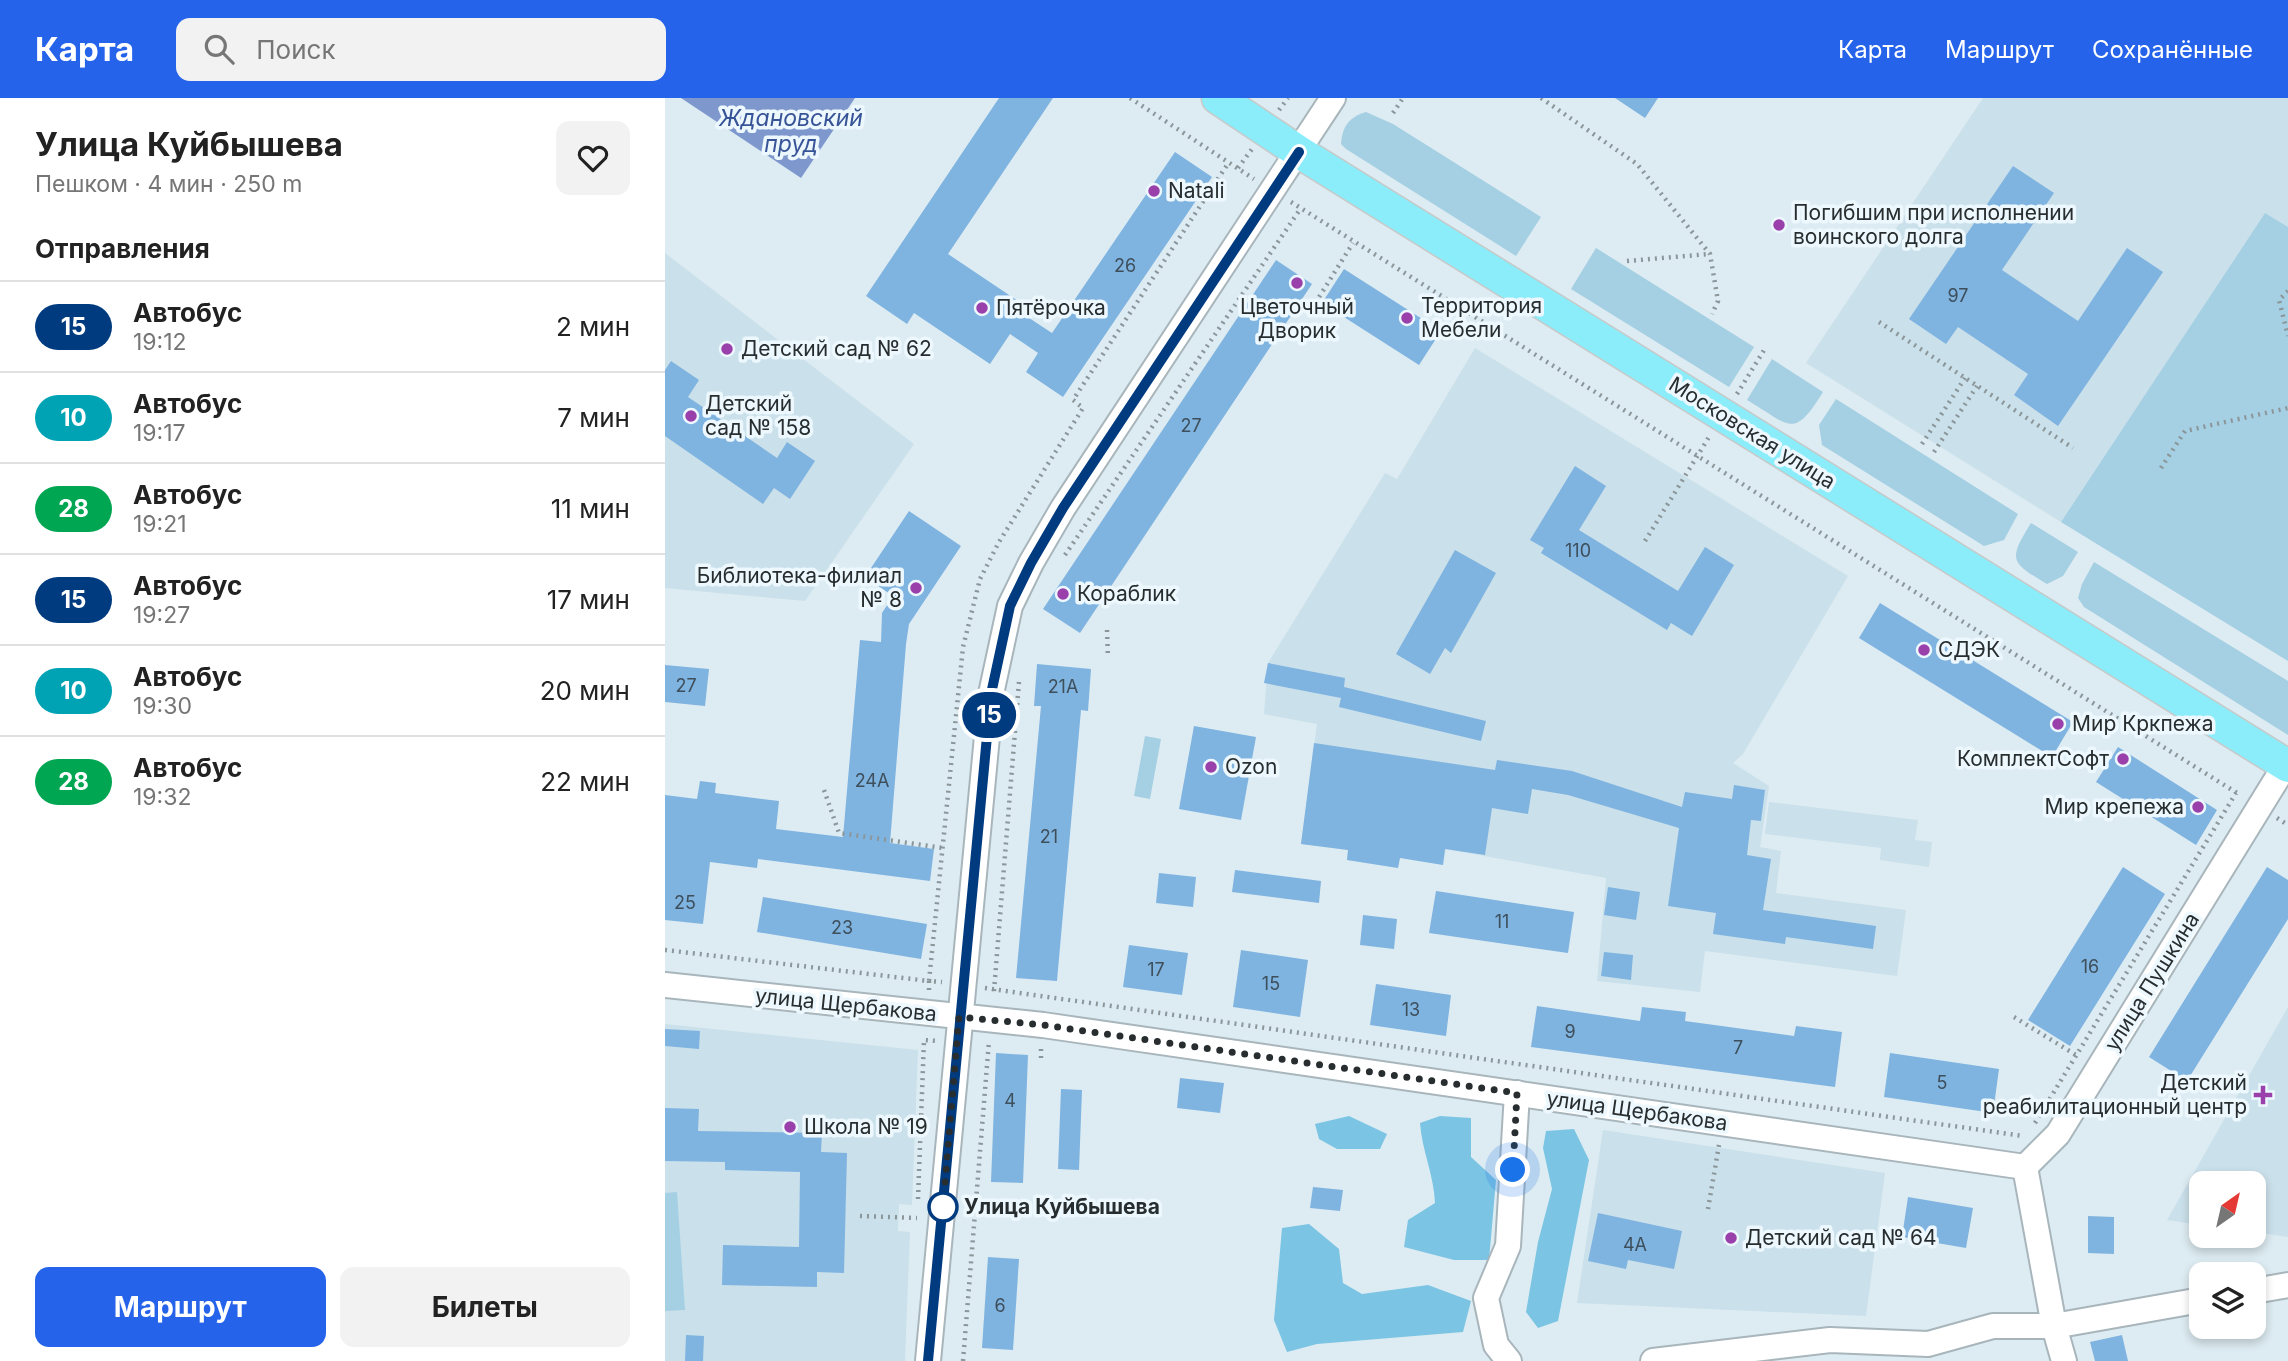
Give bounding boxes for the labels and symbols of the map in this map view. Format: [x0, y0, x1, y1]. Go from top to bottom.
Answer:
water label: Ждановский пруд [718, 104, 863, 158]
place label: Natali [1168, 178, 1225, 203]
marker: Natali [1146, 183, 1162, 199]
place label: Погибшим при исполнении воинского долга [1793, 200, 2074, 249]
marker: Погибшим при исполнении воинского долга [1771, 217, 1787, 233]
house number: 26 [1114, 255, 1136, 276]
marker: Цветочный Дворик [1289, 275, 1305, 291]
house number: 97 [1948, 285, 1969, 306]
place label: Территория Мебели [1421, 293, 1542, 342]
place label: Цветочный Дворик [1240, 294, 1354, 343]
place label: Пятёрочка [996, 295, 1106, 320]
marker: Пятёрочка [974, 300, 990, 316]
marker: Территория Мебели [1399, 310, 1415, 326]
place label: Детский сад № 62 [741, 336, 932, 361]
marker: Детский сад № 62 [719, 341, 735, 357]
street label: Московская улица [1665, 371, 1840, 494]
place label: Детский сад № 158 [705, 391, 811, 440]
marker: Детский сад № 158 [683, 408, 699, 424]
house number: 27 [1180, 415, 1202, 436]
house number: 110 [1565, 540, 1591, 561]
place label: Библиотека-филиал № 8 [697, 563, 902, 612]
marker: Библиотека-филиал № 8 [908, 580, 924, 596]
place label: Кораблик [1077, 581, 1177, 606]
marker: Кораблик [1055, 586, 1071, 602]
place label: СДЭК [1938, 637, 2000, 662]
marker: СДЭК [1916, 642, 1932, 658]
house number: 27 [675, 675, 697, 696]
house number: 21А [1048, 676, 1078, 697]
line badge: 15 [957, 692, 1021, 738]
place label: Мир Кркпежа [2072, 711, 2213, 736]
marker: Мир Кркпежа [2050, 716, 2066, 732]
place label: КомплектСофт [1957, 746, 2109, 771]
marker: КомплектСофт [2115, 751, 2131, 767]
place label: Ozon [1225, 754, 1277, 779]
marker: Ozon [1203, 759, 1219, 775]
house number: 24А [855, 770, 889, 791]
place label: Мир крепежа [2044, 794, 2184, 819]
marker: Мир крепежа [2190, 799, 2206, 815]
house number: 21 [1040, 826, 1058, 847]
house number: 25 [674, 892, 696, 913]
street label: улица Пушкина [2099, 908, 2204, 1056]
house number: 11 [1495, 911, 1509, 932]
house number: 23 [831, 917, 853, 938]
house number: 16 [2081, 956, 2099, 977]
house number: 17 [1147, 959, 1165, 980]
house number: 15 [1262, 973, 1280, 994]
street label: улица Щербакова [754, 983, 938, 1026]
house number: 13 [1402, 999, 1420, 1020]
house number: 9 [1564, 1021, 1576, 1042]
house number: 7 [1733, 1037, 1743, 1058]
place label: Детский реабилитационный центр [1983, 1070, 2247, 1119]
house number: 5 [1937, 1072, 1947, 1093]
street label: улица Щербакова [1545, 1085, 1729, 1136]
marker: Детский реабилитационный центр [2253, 1085, 2273, 1105]
house number: 4 [1004, 1090, 1016, 1111]
place label: Школа № 19 [804, 1114, 928, 1139]
marker: Школа № 19 [782, 1119, 798, 1135]
your location [1495, 1152, 1530, 1187]
north arrow [2189, 1171, 2266, 1248]
marker: Улица Куйбышева [928, 1192, 958, 1222]
place label: Улица Куйбышева [964, 1194, 1160, 1219]
place label: Детский сад № 64 [1745, 1225, 1937, 1250]
marker: Детский сад № 64 [1723, 1230, 1739, 1246]
house number: 4А [1623, 1234, 1647, 1255]
house number: 6 [994, 1295, 1006, 1316]

